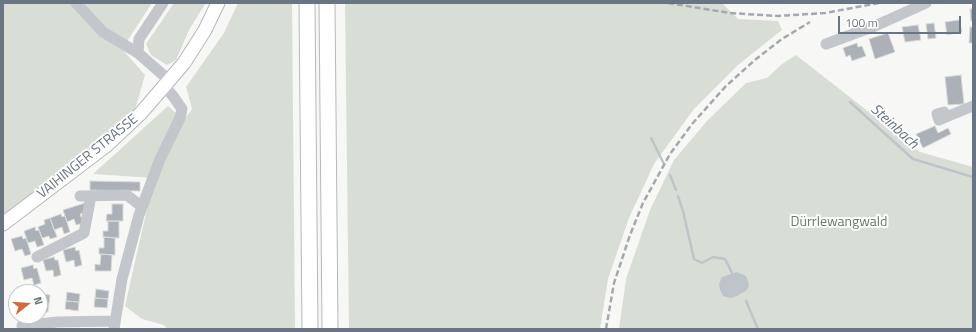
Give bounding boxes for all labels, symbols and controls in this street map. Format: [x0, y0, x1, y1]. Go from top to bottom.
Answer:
scale bar [840, 8, 963, 34]
text: 100 m [845, 13, 878, 32]
water label: Steinbach [866, 101, 922, 153]
street label: VAIHINGER STRASSE [34, 111, 142, 203]
park label: Dürrlewangwald [791, 215, 887, 231]
north arrow [8, 284, 48, 324]
text: N [30, 295, 47, 307]

